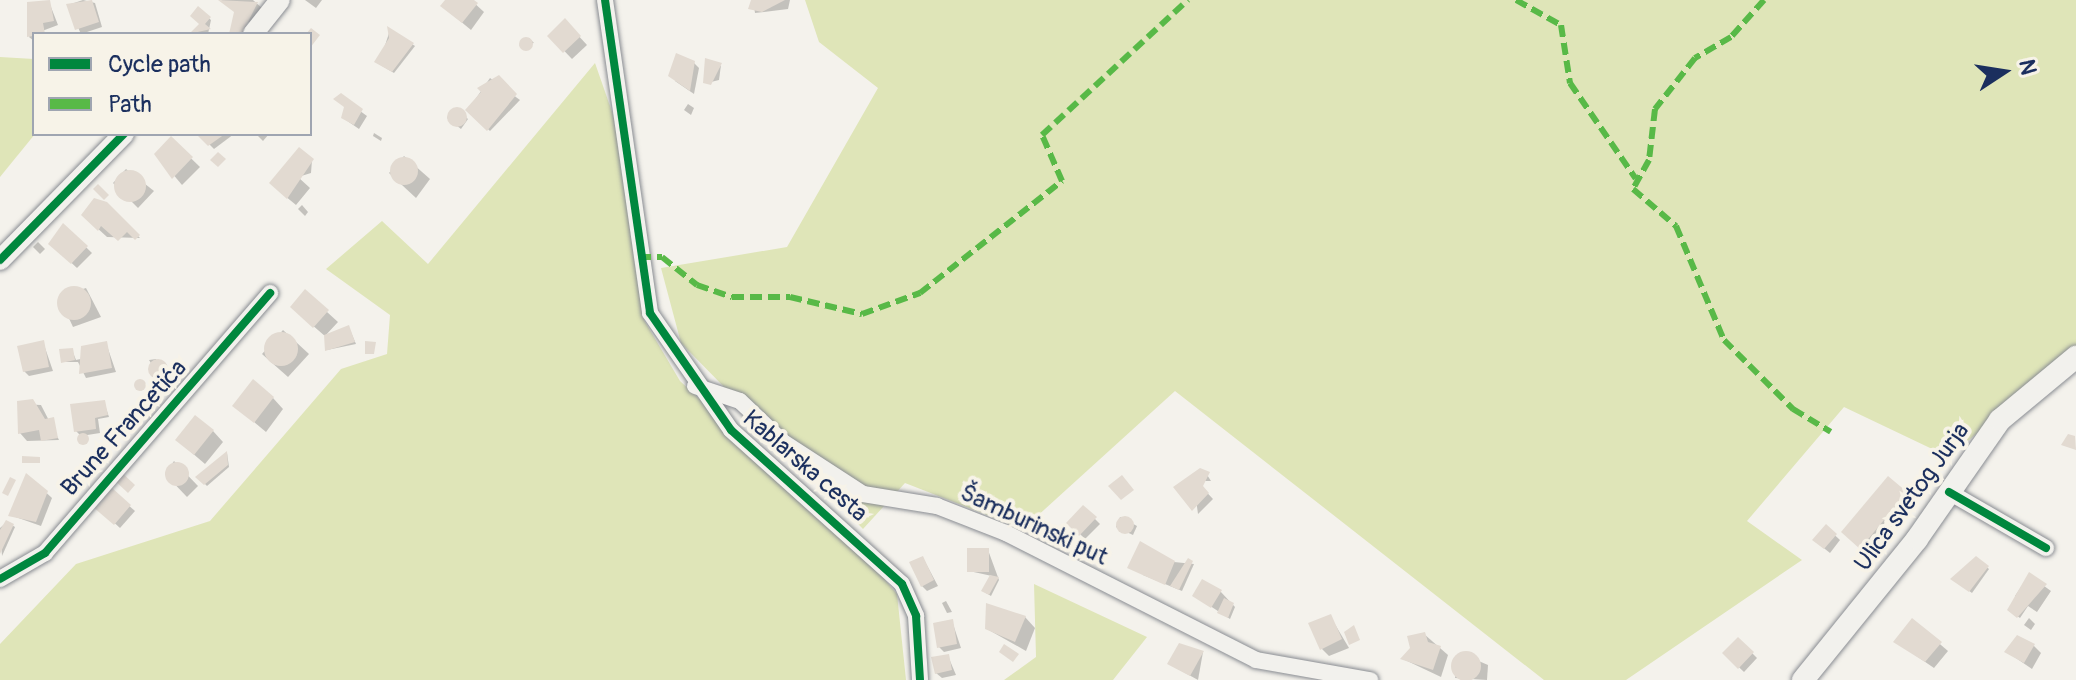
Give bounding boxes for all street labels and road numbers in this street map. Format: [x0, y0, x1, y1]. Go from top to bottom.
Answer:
street label: Brune Francetića [55, 354, 193, 502]
street label: Kablarska cesta [737, 404, 873, 528]
street label: Ulica svetog Jurja [1848, 417, 1976, 577]
street label: Šamburinski put [956, 478, 1112, 572]

